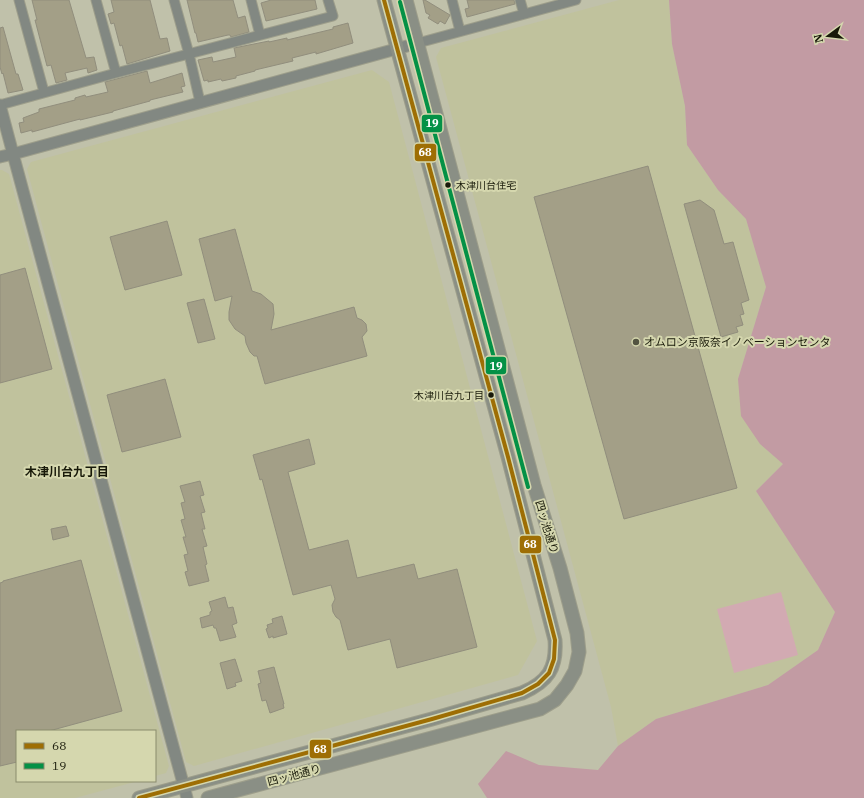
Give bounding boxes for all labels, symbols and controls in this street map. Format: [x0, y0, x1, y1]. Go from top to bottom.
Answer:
north arrow [808, 16, 848, 56]
text: N [810, 32, 826, 45]
line badge: 19 [421, 114, 443, 133]
text: 19 [425, 116, 439, 130]
line badge: 68 [414, 143, 437, 162]
text: 68 [418, 145, 432, 159]
place label: 木津川台住宅 [456, 179, 516, 192]
marker: 木津川台住宅 [443, 180, 453, 190]
place label: オムロン京阪奈イノベーションセンタ [644, 335, 830, 349]
marker: オムロン京阪奈イノベーションセンタ [631, 337, 641, 347]
line badge: 19 [485, 356, 507, 375]
text: 19 [489, 359, 503, 373]
place label: 木津川台九丁目 [414, 389, 484, 402]
marker: 木津川台九丁目 [486, 390, 496, 400]
district label: 木津川台九丁目 [25, 464, 109, 479]
street label: 四ッ池通り [532, 499, 562, 555]
line badge: 68 [519, 535, 542, 554]
text: 68 [523, 537, 537, 551]
legend [16, 730, 156, 782]
text: 68 [52, 738, 66, 753]
line badge: 68 [309, 739, 332, 759]
text: 68 [313, 742, 327, 756]
text: 19 [52, 758, 66, 773]
street label: 四ッ池通り [266, 761, 322, 789]

